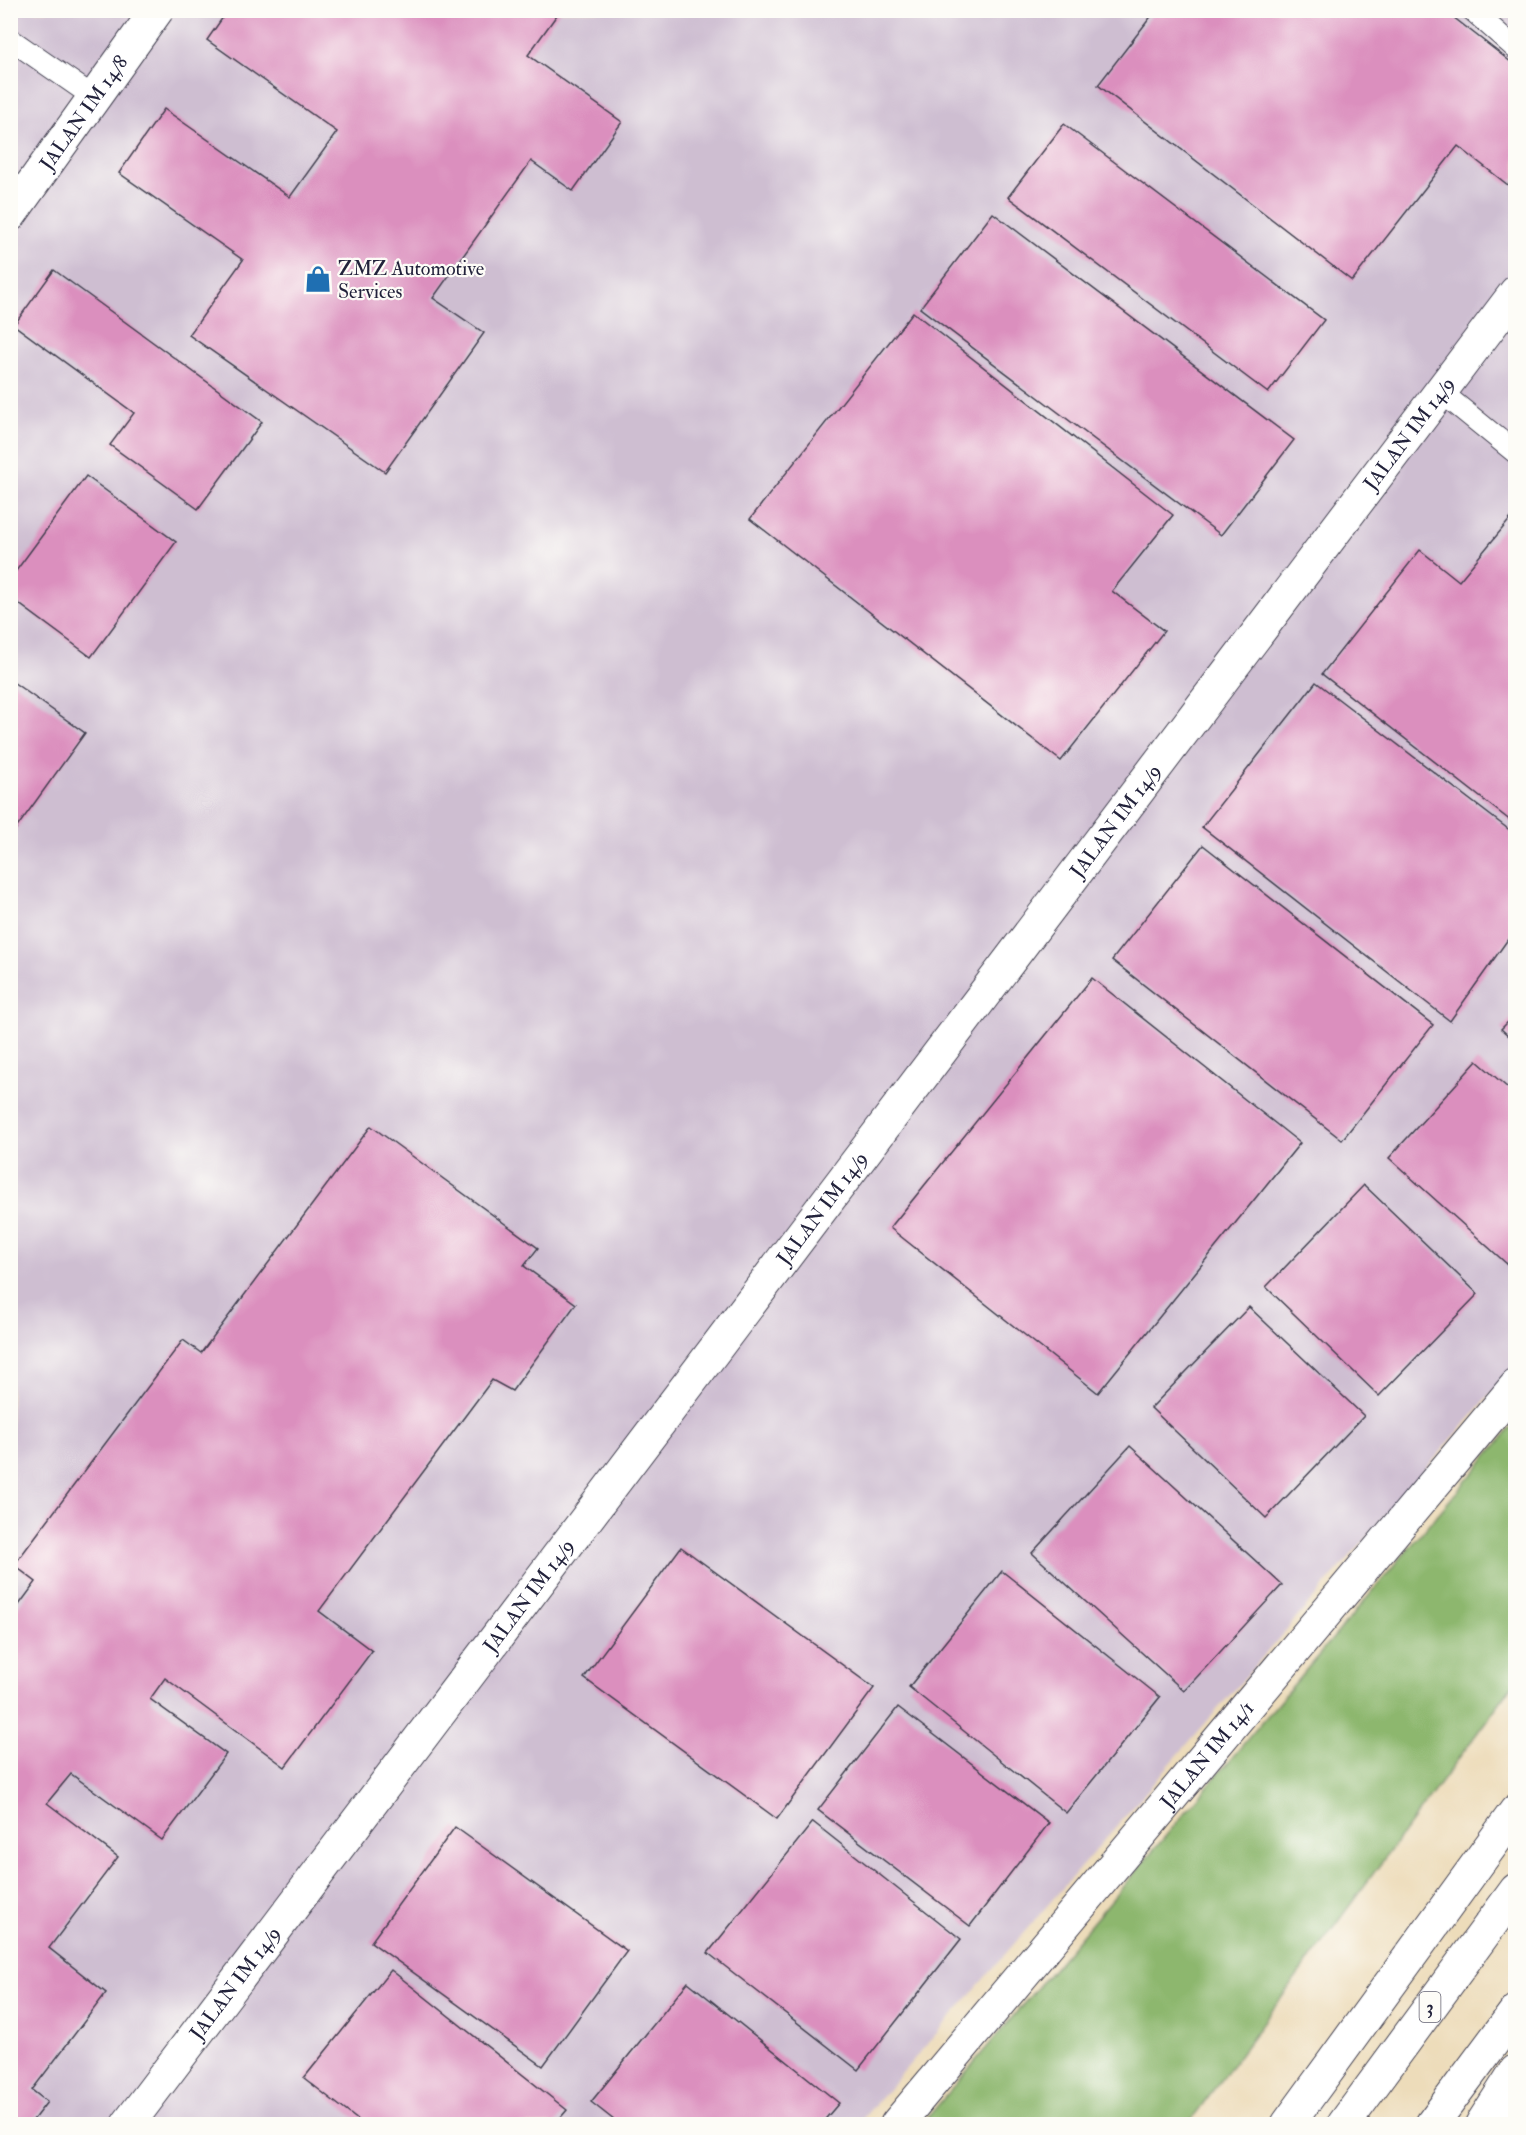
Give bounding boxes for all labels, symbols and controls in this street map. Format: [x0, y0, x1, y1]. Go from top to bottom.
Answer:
street label: JALAN IM 14/8 [34, 51, 133, 176]
place label: ZMZ Automotive Services [338, 256, 484, 304]
shop icon: ZMZ Automotive Services [303, 264, 333, 294]
street label: JALAN IM 14/9 [1358, 372, 1460, 496]
street label: JALAN IM 14/9 [1064, 759, 1167, 884]
street label: JALAN IM 14/9 [771, 1147, 873, 1271]
street label: JALAN IM 14/9 [477, 1534, 580, 1658]
street label: JALAN IM 14/1 [1154, 1696, 1259, 1815]
street label: JALAN IM 14/9 [184, 1921, 286, 2046]
road number: 3 [1420, 1992, 1440, 2022]

